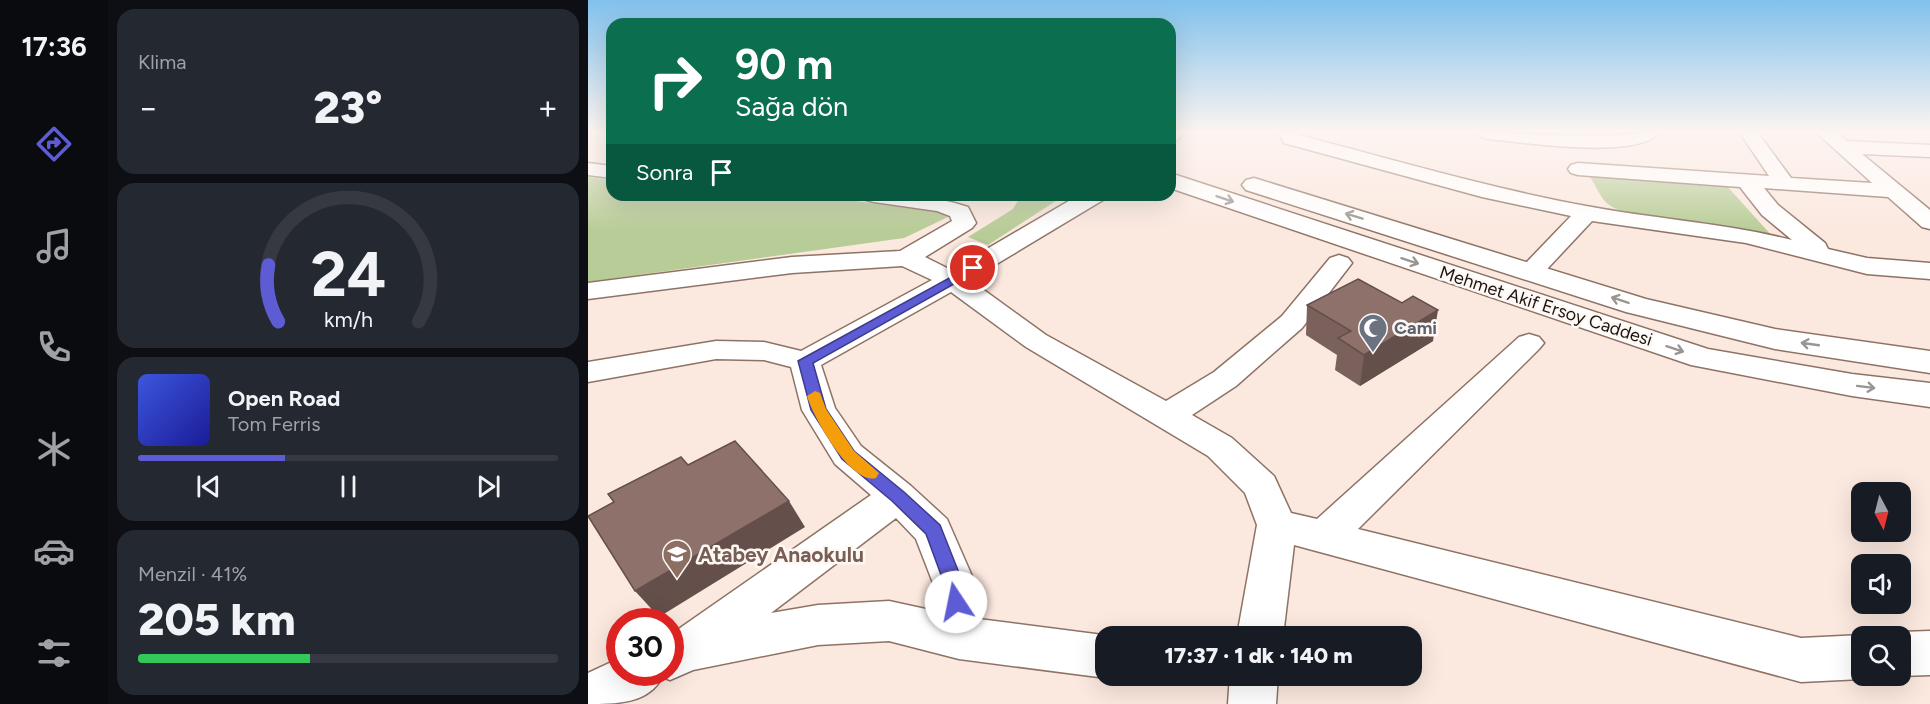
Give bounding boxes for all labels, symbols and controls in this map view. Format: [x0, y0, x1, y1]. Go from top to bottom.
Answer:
text: 17:36 [21, 30, 87, 63]
text: 90 m [735, 39, 833, 90]
icon: right [636, 42, 714, 120]
text: Klima [138, 50, 186, 74]
text: 23° [314, 80, 382, 134]
text: − [138, 88, 159, 127]
text: + [537, 88, 558, 127]
text: Sağa dön [735, 90, 848, 123]
icon: directions [33, 123, 75, 165]
icon: arrive [705, 156, 738, 189]
text: Sonra [636, 159, 693, 186]
one-way arrow [1216, 194, 1234, 205]
one-way arrow [1345, 210, 1364, 221]
icon: music [33, 225, 75, 267]
text: 24 [310, 237, 386, 312]
pin [947, 242, 998, 293]
icon: arrive [956, 251, 989, 284]
one-way arrow [1400, 256, 1419, 267]
street label: Mehmet Akif Ersoy Caddesi [1437, 261, 1655, 351]
one-way arrow [1611, 294, 1630, 305]
text: km/h [324, 308, 372, 333]
mosque icon: Cami [1357, 312, 1389, 354]
place label: Cami [1394, 317, 1437, 339]
icon: phone [33, 326, 75, 368]
one-way arrow [1800, 338, 1820, 349]
one-way arrow [1665, 344, 1684, 355]
one-way arrow [1856, 381, 1875, 392]
text: Open Road [228, 385, 340, 412]
text: Tom Ferris [228, 412, 321, 436]
icon: climate [33, 428, 75, 470]
icon: previous [192, 470, 225, 503]
icon: pause [332, 470, 365, 503]
icon: next [472, 470, 505, 503]
north arrow [1851, 482, 1911, 542]
map controls [1851, 482, 1911, 686]
icon: car [33, 530, 75, 572]
school or university icon: Atabey Anaokulu [661, 538, 693, 580]
place label: Atabey Anaokulu [698, 542, 864, 567]
button: sound [1851, 554, 1911, 614]
text: Menzil · 41% [138, 562, 247, 586]
position arrow [924, 570, 988, 634]
text: 205 km [138, 592, 296, 646]
speed limit sign: 30 [606, 608, 684, 686]
button: search [1851, 626, 1911, 686]
icon: filters [33, 632, 75, 674]
text: 17:37 · 1 dk · 140 m [1164, 642, 1353, 669]

